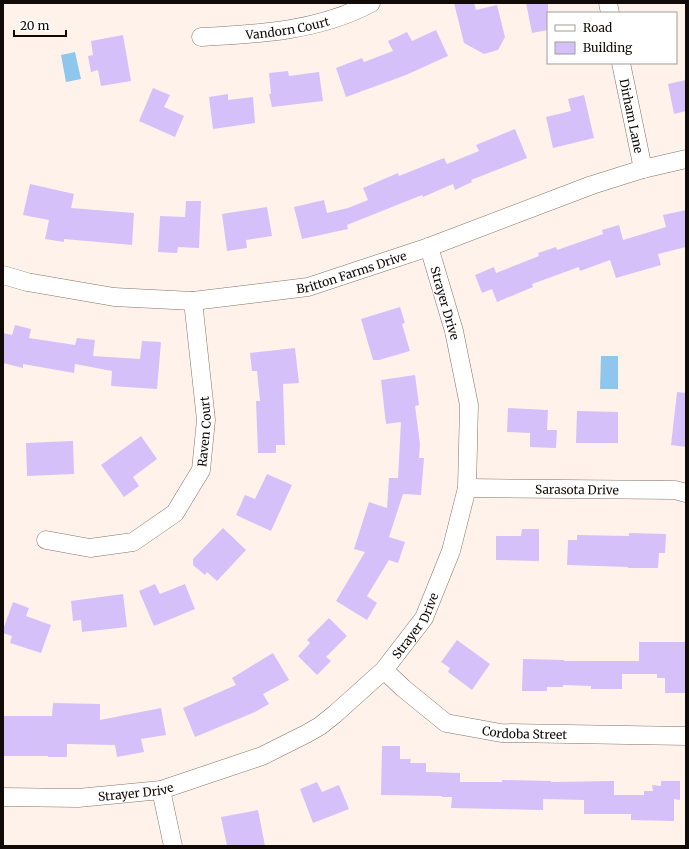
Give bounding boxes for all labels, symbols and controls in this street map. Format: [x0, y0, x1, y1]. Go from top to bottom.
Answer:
scale bar [14, 12, 66, 38]
legend [547, 12, 677, 64]
street label: Vandorn Court [244, 13, 331, 42]
text: 20 m [20, 18, 49, 33]
text: Road [583, 20, 612, 35]
text: Building [583, 40, 633, 55]
street label: Dirham Lane [617, 77, 647, 154]
street label: Britton Farms Drive [296, 248, 408, 296]
street label: Strayer Drive [427, 265, 463, 341]
street label: Raven Court [194, 395, 214, 468]
street label: Sarasota Drive [535, 481, 619, 497]
street label: Strayer Drive [388, 590, 441, 661]
street label: Cordoba Street [481, 722, 567, 742]
street label: Strayer Drive [97, 779, 175, 804]

